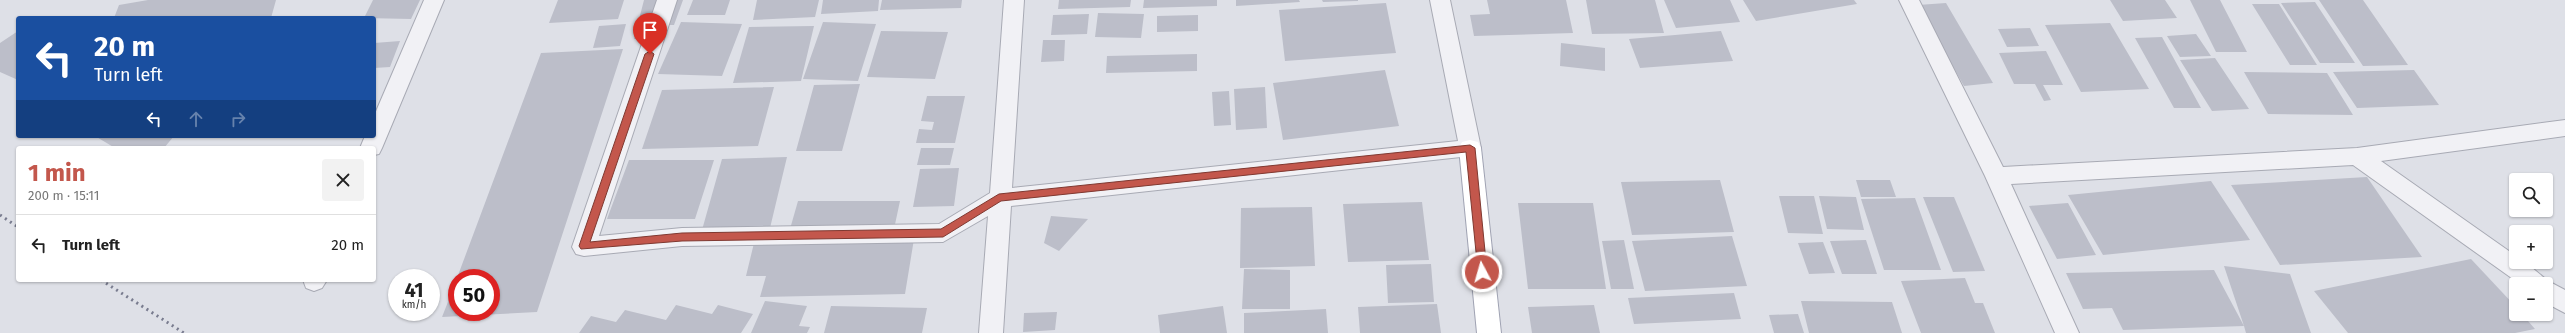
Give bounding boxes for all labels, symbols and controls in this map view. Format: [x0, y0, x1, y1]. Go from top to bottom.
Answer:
pin [633, 13, 667, 54]
icon: arrive [639, 19, 661, 41]
text: 20 m [94, 30, 155, 63]
icon: left [28, 32, 80, 84]
text: Turn left [94, 64, 163, 86]
icon: left [143, 108, 165, 130]
icon: ahead [185, 108, 207, 130]
icon: right [227, 108, 249, 130]
text: 1 min [28, 159, 86, 187]
button: close [322, 159, 364, 201]
map controls [2509, 173, 2553, 321]
button: search [2509, 173, 2553, 217]
text: 200 m · 15:11 [28, 188, 99, 203]
button: + [2509, 225, 2553, 269]
icon: left [28, 234, 50, 256]
text: Turn left [62, 236, 120, 254]
text: 20 m [331, 236, 364, 254]
position arrow [1461, 251, 1503, 293]
speed limit sign: 50 [448, 269, 500, 321]
button: − [2509, 277, 2553, 321]
text: 41 [404, 278, 424, 302]
text: km/h [402, 299, 426, 311]

